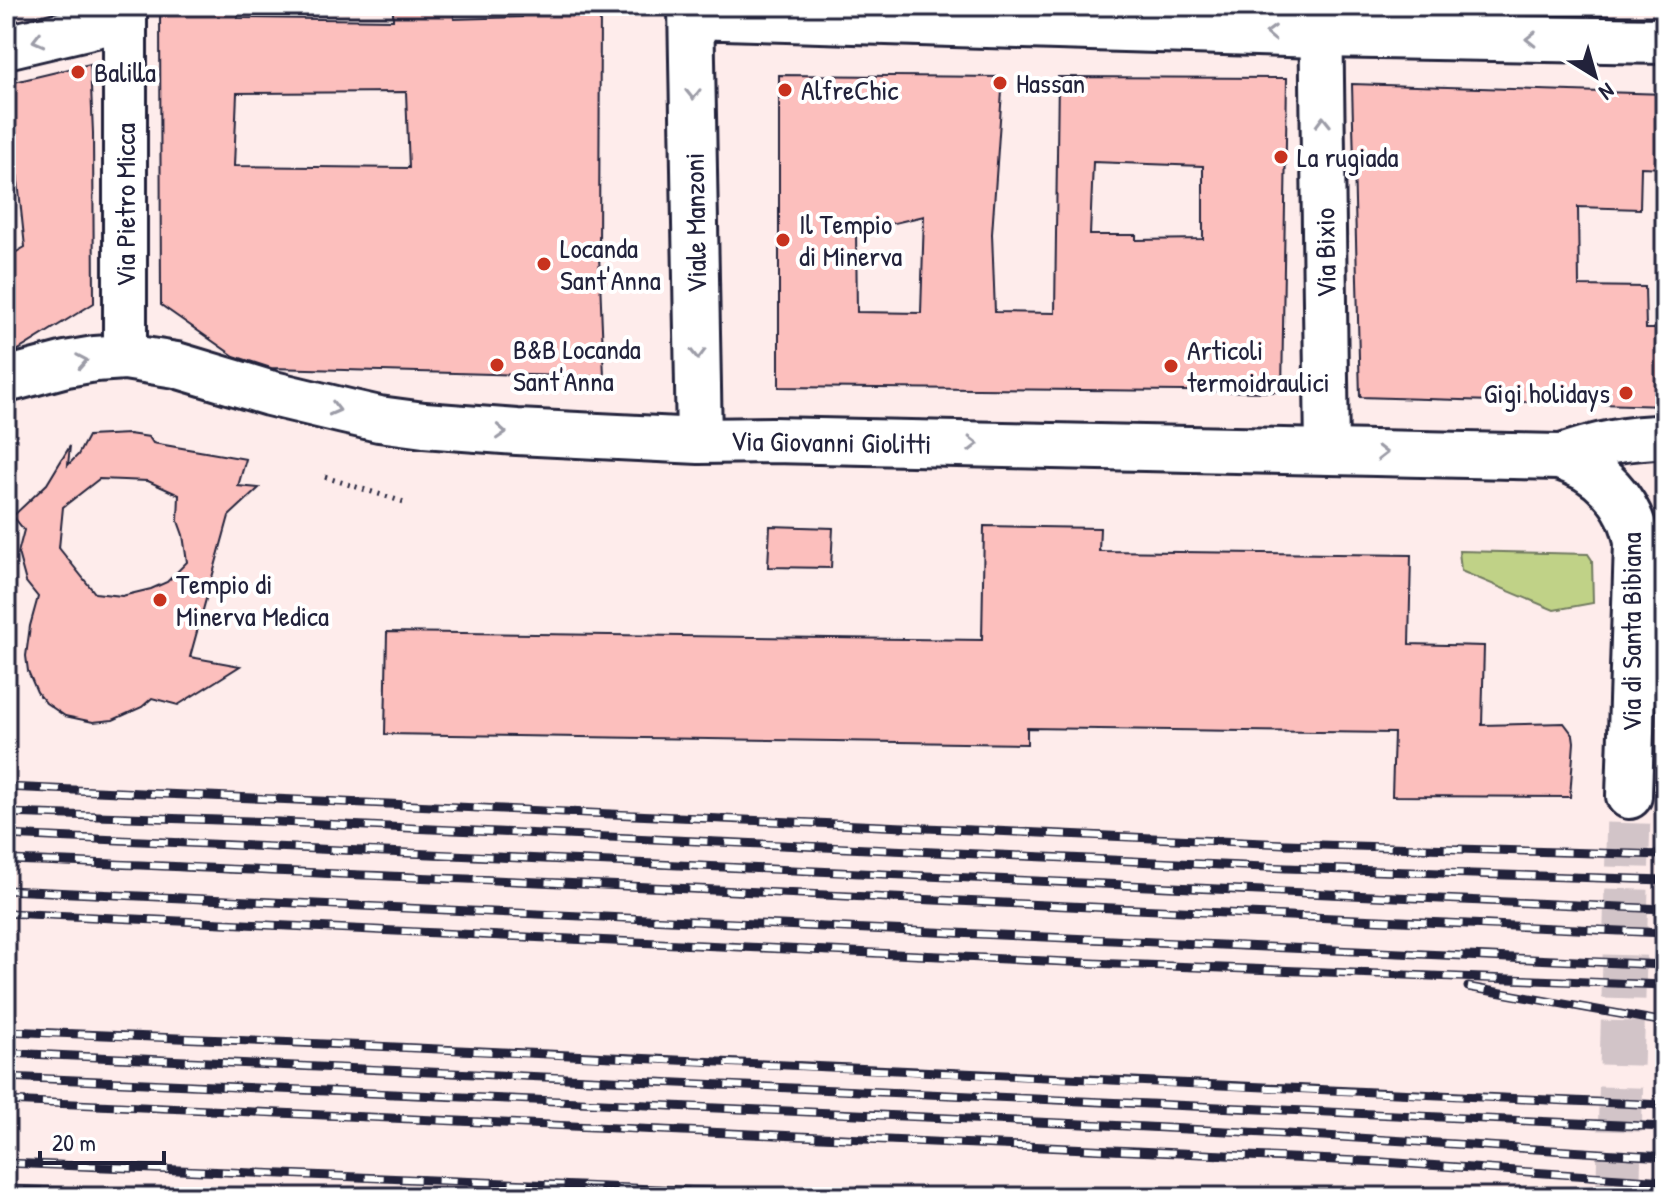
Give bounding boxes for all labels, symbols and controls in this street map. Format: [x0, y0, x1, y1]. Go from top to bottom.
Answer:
one-way arrow [1264, 25, 1277, 42]
one-way arrow [32, 30, 45, 47]
one-way arrow [1524, 30, 1537, 47]
north arrow [1555, 36, 1635, 116]
place label: Balilla [94, 53, 156, 91]
marker: Balilla [69, 63, 87, 81]
place label: Hassan [1016, 64, 1085, 102]
place label: AlfreChic [801, 71, 898, 109]
marker: Hassan [991, 74, 1009, 92]
text: N [1593, 76, 1621, 108]
marker: AlfreChic [776, 81, 794, 99]
one-way arrow [684, 88, 701, 101]
one-way arrow [1314, 115, 1331, 128]
street label: Via Pietro Micca [106, 123, 144, 287]
place label: La rugiada [1297, 138, 1398, 176]
marker: La rugiada [1272, 148, 1290, 166]
street label: Viale Manzoni [675, 152, 715, 294]
place label: Il Tempio di Minerva [799, 205, 902, 275]
street label: Via Bixio [1305, 208, 1345, 298]
place label: Locanda Sant'Anna [560, 229, 661, 299]
marker: Il Tempio di Minerva [774, 231, 792, 249]
marker: Locanda Sant'Anna [535, 255, 553, 273]
place label: B&B Locanda Sant'Anna [513, 330, 641, 400]
place label: Articoli termoidraulici [1187, 331, 1330, 401]
one-way arrow [689, 348, 706, 361]
one-way arrow [75, 353, 88, 370]
marker: B&B Locanda Sant'Anna [488, 356, 506, 374]
marker: Articoli termoidraulici [1162, 357, 1180, 375]
place label: Gigi holidays [1484, 374, 1610, 412]
marker: Gigi holidays [1617, 384, 1635, 402]
one-way arrow [327, 400, 341, 417]
street label: Via Giovanni Giolitti [730, 421, 932, 463]
one-way arrow [496, 423, 508, 440]
one-way arrow [967, 436, 980, 453]
one-way arrow [1376, 445, 1389, 462]
street label: Via di Santa Bibiana [1612, 532, 1650, 732]
place label: Tempio di Minerva Medica [176, 565, 329, 635]
marker: Tempio di Minerva Medica [151, 591, 169, 609]
scale bar [40, 1115, 164, 1165]
text: 20 m [52, 1126, 96, 1158]

